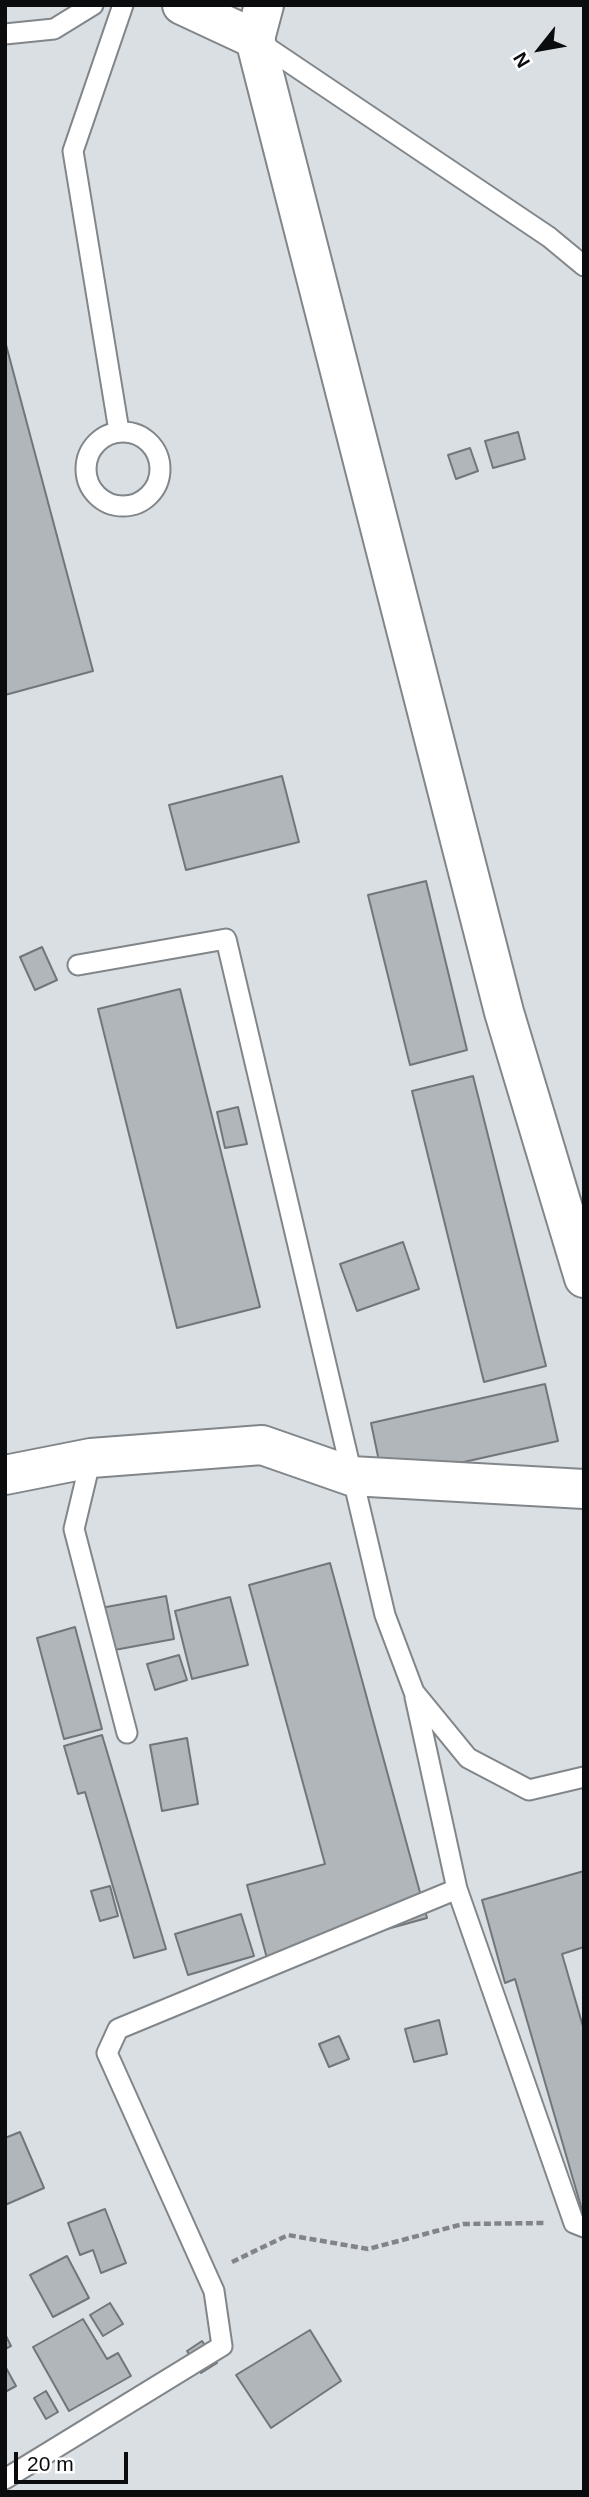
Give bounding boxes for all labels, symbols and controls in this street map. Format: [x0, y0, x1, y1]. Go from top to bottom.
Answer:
north arrow [505, 14, 575, 84]
text: N [509, 49, 534, 71]
scale bar [18, 2438, 131, 2482]
text: 20 m [27, 2452, 74, 2475]

